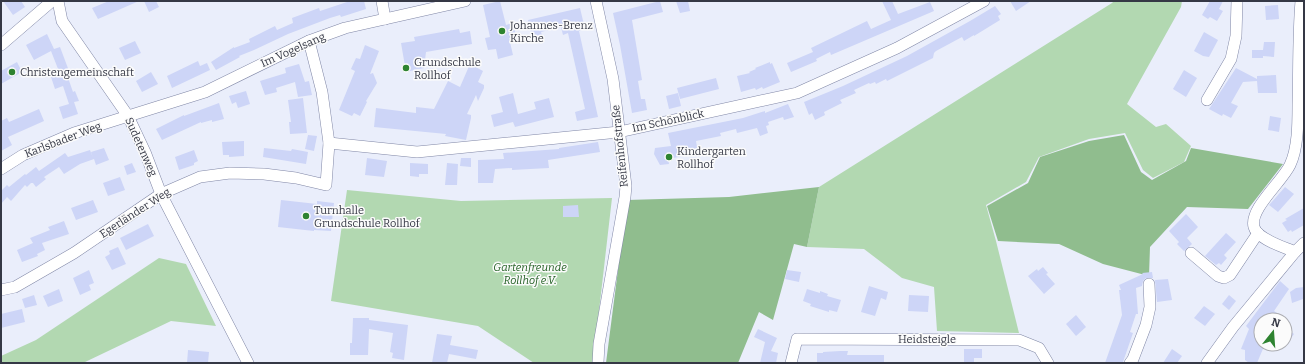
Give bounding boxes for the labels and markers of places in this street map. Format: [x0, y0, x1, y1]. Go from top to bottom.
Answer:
place label: Johannes-Brenz Kirche [509, 19, 593, 45]
marker: Johannes-Brenz Kirche [497, 26, 507, 36]
place label: Grundschule Rollhof [414, 56, 481, 82]
marker: Grundschule Rollhof [401, 63, 411, 73]
place label: Christengemeinschaft [20, 66, 134, 79]
marker: Christengemeinschaft [7, 67, 17, 77]
place label: Kindergarten Rollhof [677, 145, 746, 171]
marker: Kindergarten Rollhof [664, 152, 674, 162]
place label: Turnhalle Grundschule Rollhof [314, 204, 421, 230]
marker: Turnhalle Grundschule Rollhof [301, 211, 311, 221]

